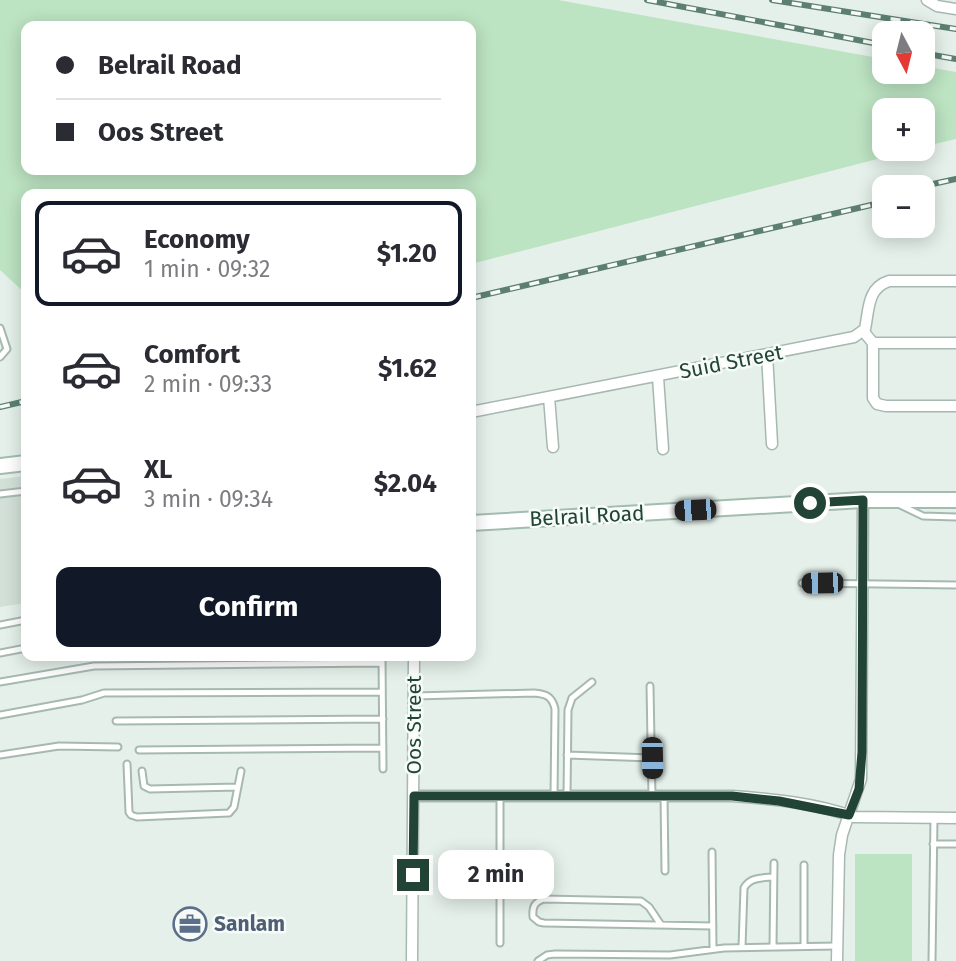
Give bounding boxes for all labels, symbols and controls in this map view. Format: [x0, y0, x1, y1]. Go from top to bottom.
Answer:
north arrow [872, 21, 934, 84]
map controls [872, 21, 935, 238]
text: Belrail Road [98, 50, 242, 81]
button: + [872, 98, 935, 161]
text: Oos Street [98, 117, 223, 148]
button: − [872, 175, 935, 238]
icon: car [60, 222, 123, 285]
text: Economy [144, 224, 250, 255]
text: $1.20 [377, 238, 437, 269]
text: 1 min · 09:32 [144, 255, 270, 283]
icon: car [60, 337, 123, 400]
text: Comfort [144, 339, 240, 370]
street label: Suid Street [677, 339, 785, 385]
text: $1.62 [378, 353, 437, 384]
text: 2 min · 09:33 [144, 370, 272, 398]
icon: car [60, 452, 123, 515]
text: XL [144, 454, 172, 485]
text: $2.04 [374, 468, 437, 499]
text: 3 min · 09:34 [144, 485, 273, 513]
route start [794, 487, 826, 519]
car [674, 498, 717, 522]
street label: Belrail Road [529, 500, 645, 532]
button: Confirm [56, 567, 441, 647]
car [801, 572, 844, 594]
street label: Oos Street [401, 675, 427, 775]
car [642, 737, 663, 779]
callout: 2 min [438, 850, 553, 900]
route end [397, 859, 429, 891]
text: 2 min [468, 860, 524, 888]
office icon: Sanlam [171, 905, 209, 943]
place label: Sanlam [214, 911, 285, 937]

